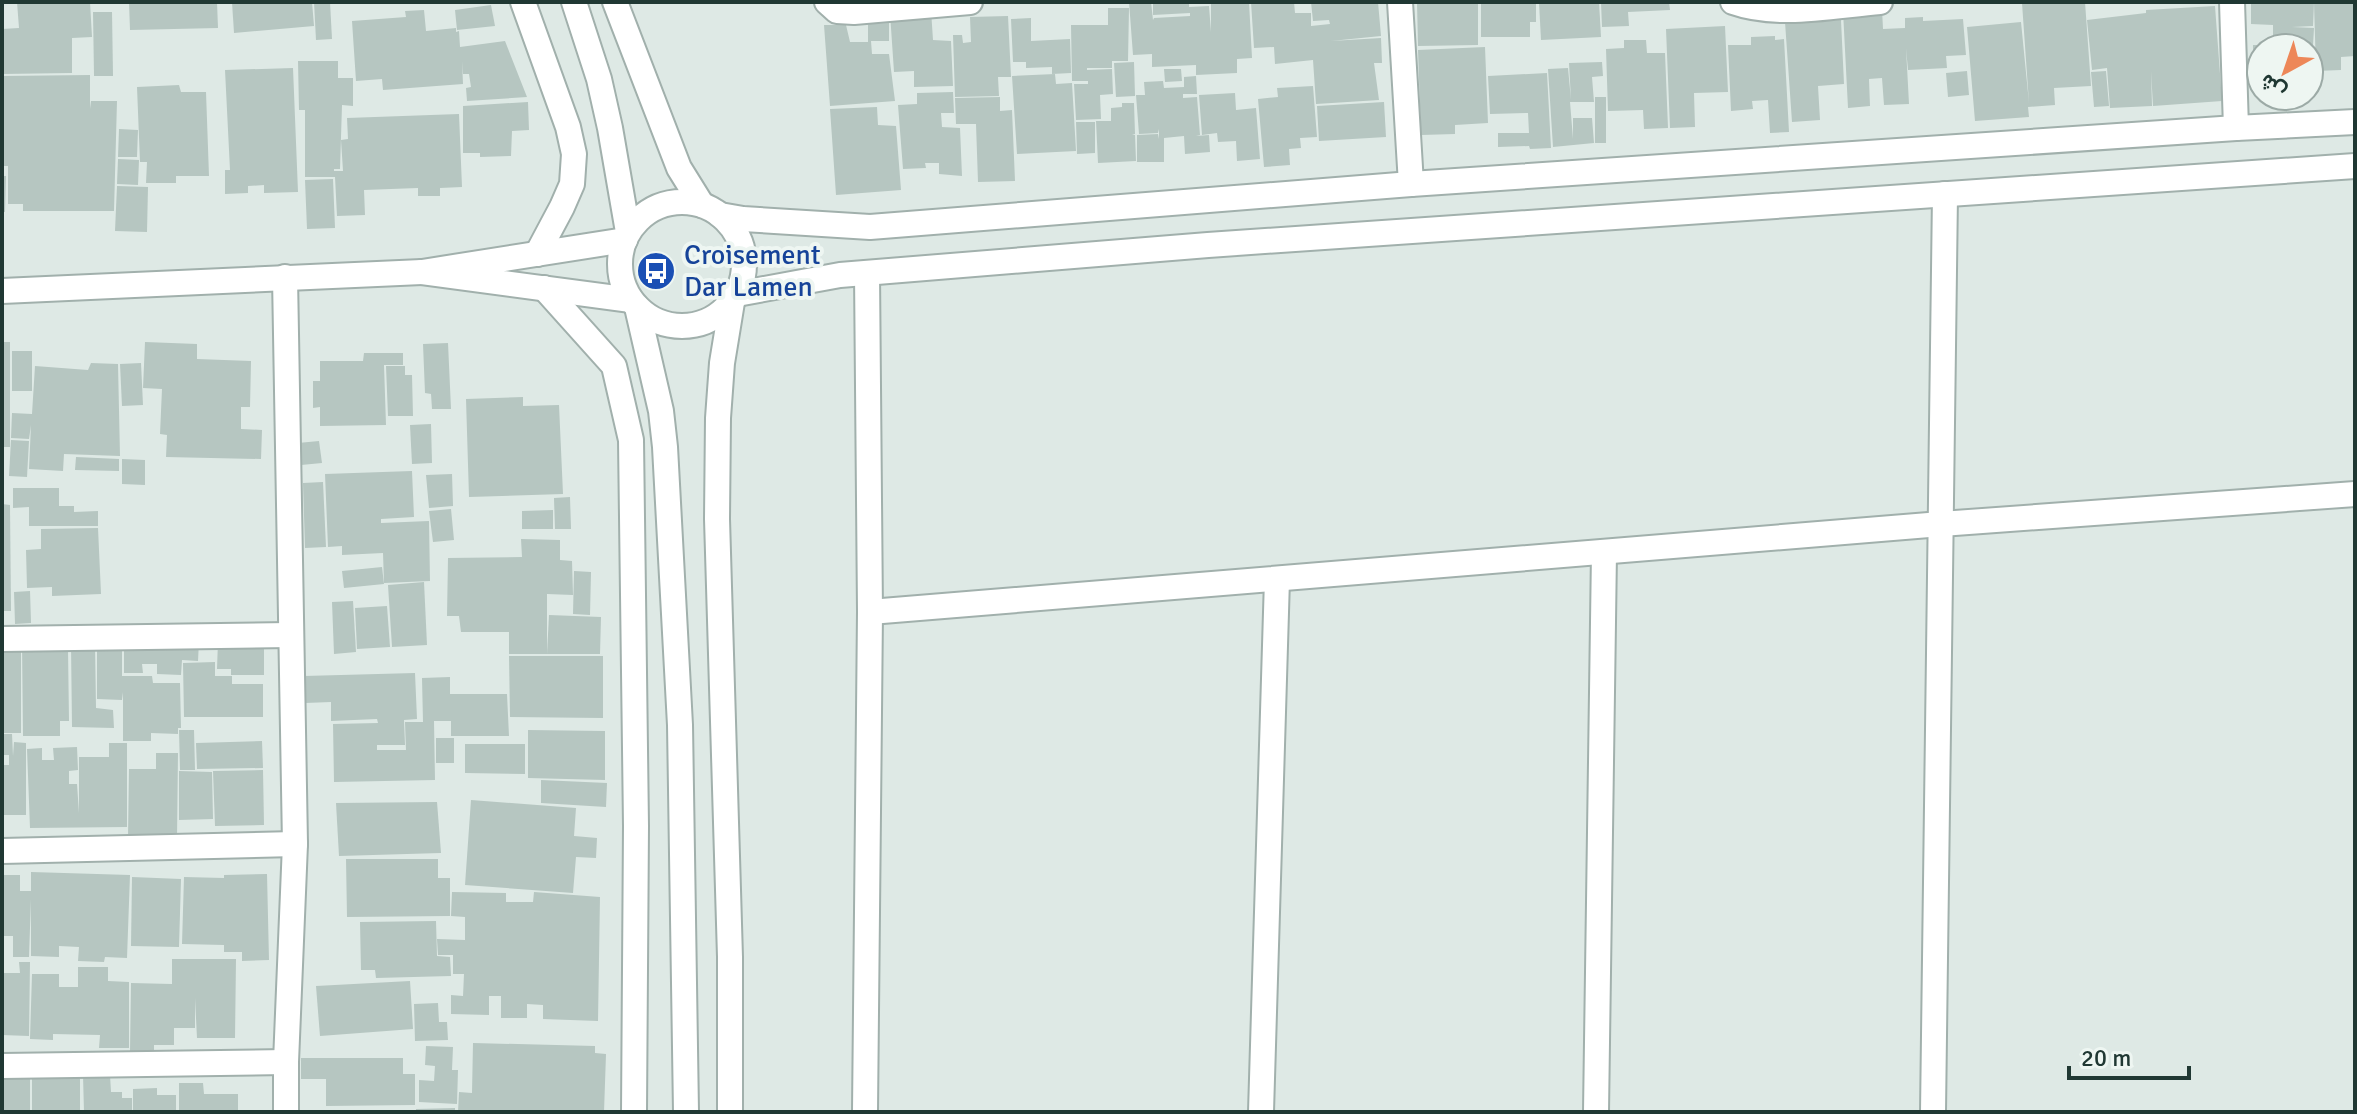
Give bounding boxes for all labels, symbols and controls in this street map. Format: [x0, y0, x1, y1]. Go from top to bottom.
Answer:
north arrow [2245, 32, 2325, 112]
text: ش [2254, 68, 2291, 106]
place label: Croisement Dar Lamen [684, 238, 821, 304]
bus stop icon: Croisement Dar Lamen [635, 250, 677, 292]
scale bar [2069, 1030, 2189, 1080]
text: 20 m [2081, 1043, 2131, 1073]

